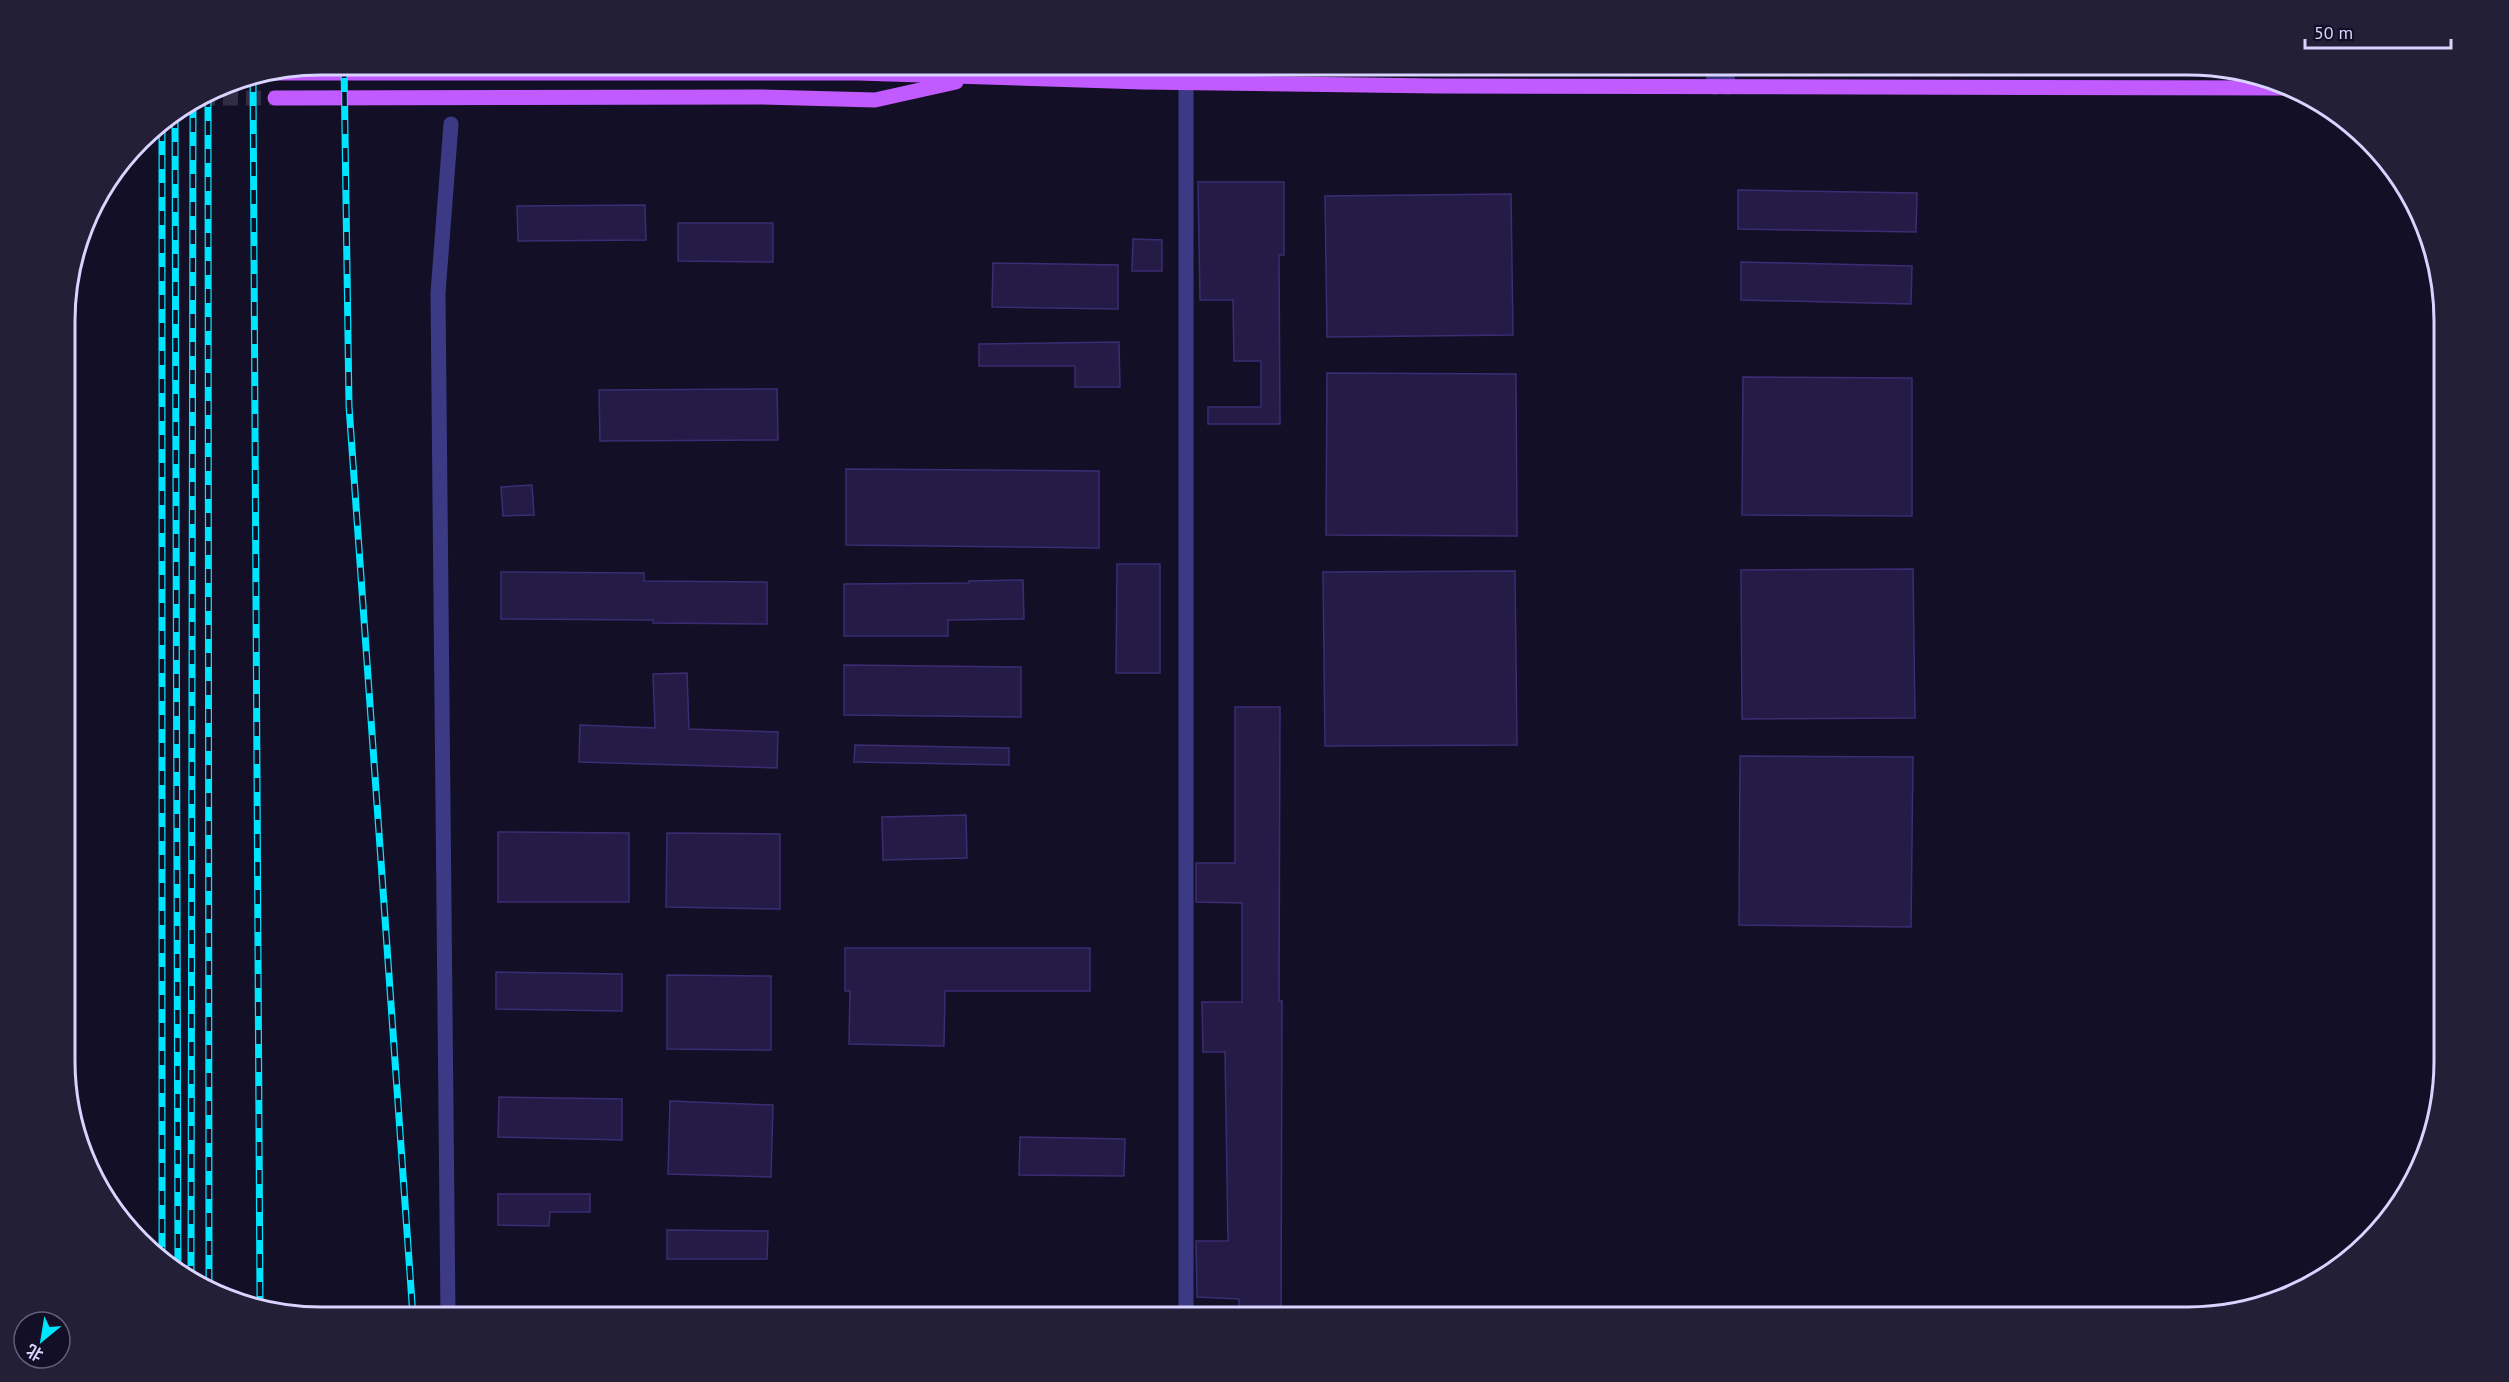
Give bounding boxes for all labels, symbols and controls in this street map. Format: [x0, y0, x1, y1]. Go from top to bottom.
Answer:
scale bar [2305, 12, 2450, 50]
text: 50 m [2314, 21, 2353, 44]
north arrow [12, 1310, 72, 1370]
text: 北 [23, 1340, 46, 1366]

